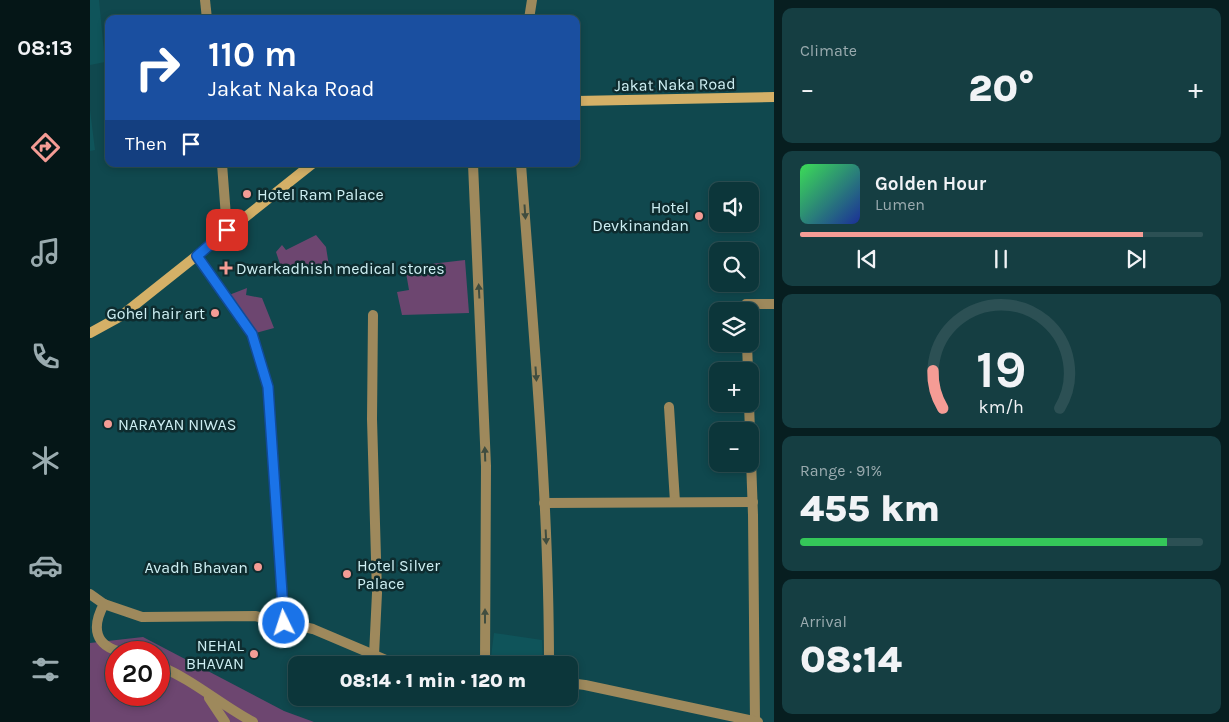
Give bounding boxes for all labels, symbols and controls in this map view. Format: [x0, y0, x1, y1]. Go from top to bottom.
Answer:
text: 110 m [208, 34, 297, 75]
text: 08:13 [17, 35, 73, 61]
icon: right [125, 35, 190, 100]
text: Climate [800, 41, 857, 60]
text: 20° [968, 66, 1035, 111]
text: − [800, 72, 815, 105]
text: + [1188, 72, 1203, 105]
street label: Jakat Naka Road [614, 74, 736, 95]
text: Jakat Naka Road [208, 76, 375, 102]
icon: directions [28, 130, 63, 165]
icon: arrive [177, 130, 205, 158]
text: Then [125, 133, 167, 155]
text: Golden Hour [875, 173, 986, 195]
map controls [709, 182, 759, 472]
button: sound [709, 182, 759, 232]
place label: Hotel Ram Palace [257, 185, 384, 204]
marker: Hotel Ram Palace [241, 188, 253, 200]
text: Lumen [875, 195, 925, 214]
place label: Hotel Devkinandan [592, 198, 689, 235]
one-way arrow [521, 205, 529, 221]
pin [206, 209, 248, 251]
marker: Hotel Devkinandan [693, 210, 705, 222]
icon: arrive [213, 216, 241, 244]
icon: music [28, 235, 63, 270]
button: search [709, 242, 759, 292]
icon: previous [853, 245, 881, 273]
icon: pause [987, 245, 1015, 273]
icon: next [1122, 245, 1150, 273]
place label: Dwarkadhish medical stores [236, 259, 445, 278]
marker: Dwarkadhish medical stores [220, 262, 232, 274]
one-way arrow [474, 283, 482, 299]
button: layers [709, 302, 759, 352]
place label: Gohel hair art [106, 304, 205, 323]
marker: Gohel hair art [209, 307, 221, 319]
icon: phone [28, 339, 63, 374]
text: 19 [976, 339, 1027, 400]
button: + [709, 362, 759, 412]
one-way arrow [533, 367, 541, 383]
text: km/h [979, 397, 1024, 418]
place label: NARAYAN NIWAS [118, 415, 236, 434]
marker: NARAYAN NIWAS [102, 418, 114, 430]
button: − [709, 422, 759, 472]
icon: climate [28, 443, 63, 478]
one-way arrow [481, 446, 489, 462]
text: Range · 91% [800, 461, 882, 480]
text: 455 km [800, 486, 940, 531]
one-way arrow [542, 529, 550, 545]
icon: car [28, 548, 63, 583]
place label: Hotel Silver Palace [357, 556, 440, 593]
place label: Avadh Bhavan [144, 558, 248, 577]
marker: Avadh Bhavan [252, 561, 264, 573]
marker: Hotel Silver Palace [341, 568, 353, 580]
position arrow [257, 596, 309, 648]
one-way arrow [481, 608, 489, 624]
text: Arrival [800, 612, 847, 631]
place label: NEHAL BHAVAN [186, 636, 245, 673]
text: 08:14 [800, 637, 902, 682]
speed limit sign: 20 [105, 641, 170, 706]
marker: NEHAL BHAVAN [248, 648, 260, 660]
icon: filters [28, 652, 63, 687]
text: 08:14 · 1 min · 120 m [340, 670, 526, 692]

